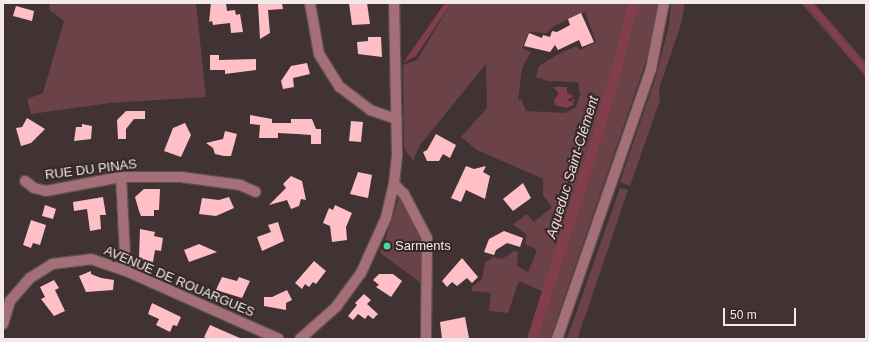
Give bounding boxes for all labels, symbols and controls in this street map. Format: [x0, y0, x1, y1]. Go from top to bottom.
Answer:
water label: Aqueduc Saint-Clément [542, 94, 602, 240]
street label: RUE DU PINAS [44, 157, 138, 183]
place label: Sarments [395, 238, 451, 254]
marker: Sarments [382, 241, 392, 251]
street label: AVENUE DE ROUARGUES [102, 243, 256, 321]
scale bar [725, 300, 798, 326]
text: 50 m [730, 308, 757, 322]

